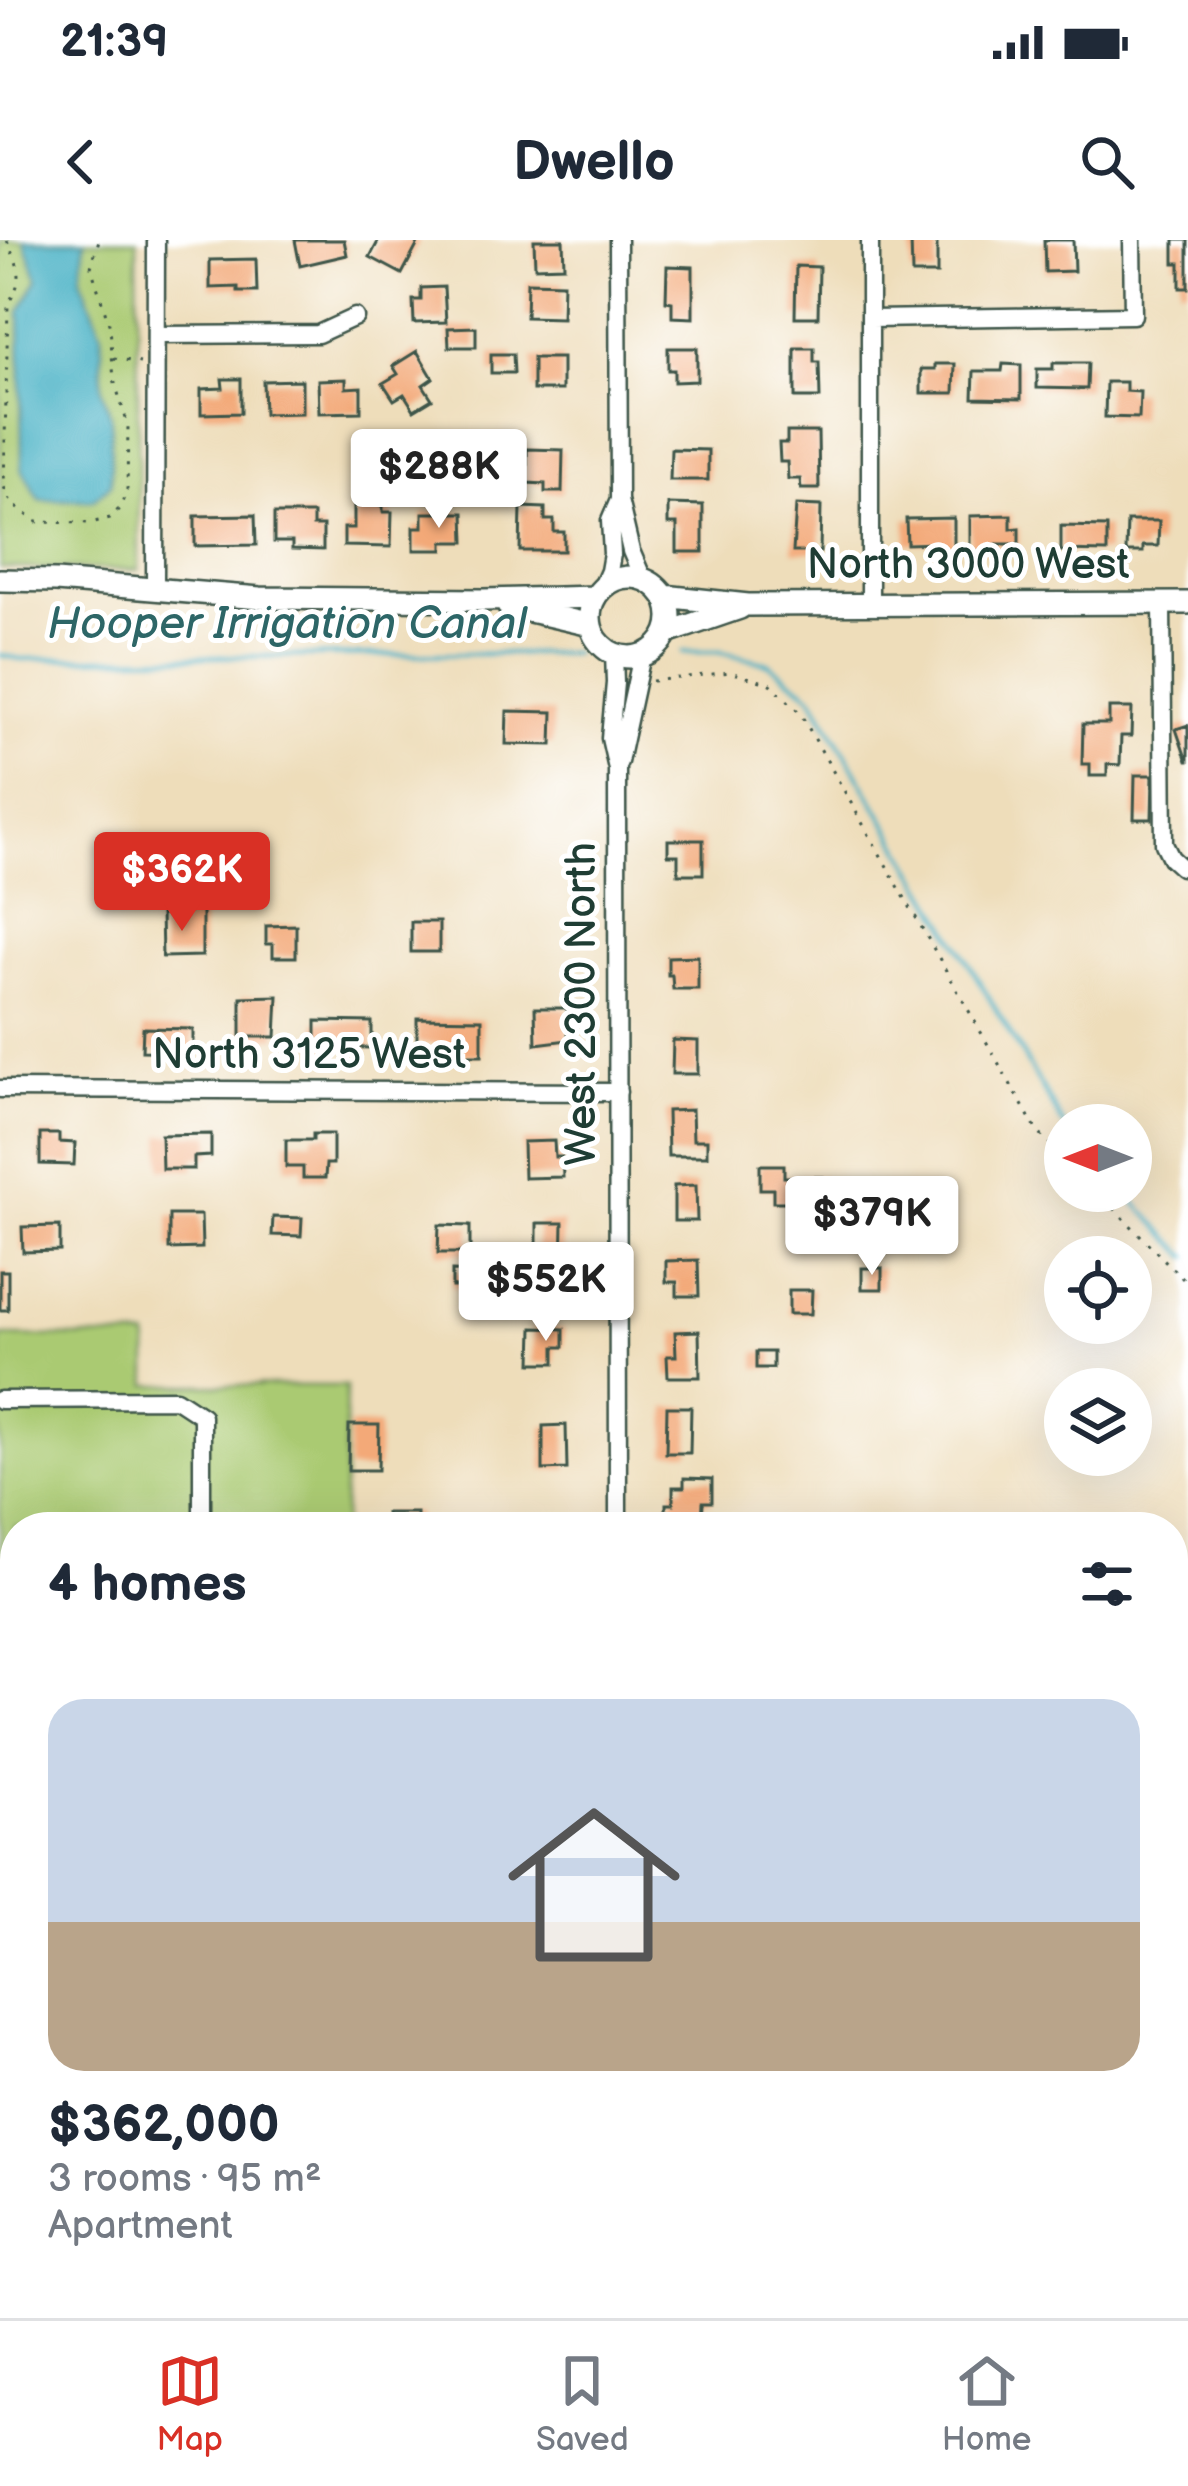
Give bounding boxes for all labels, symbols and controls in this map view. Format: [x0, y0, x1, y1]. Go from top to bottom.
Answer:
text: 21:39 [60, 15, 168, 70]
icon: back [48, 129, 114, 195]
icon: search [1074, 129, 1140, 195]
text: Dwello [513, 130, 675, 195]
pin: $288K [355, 429, 523, 531]
text: $288K [378, 444, 500, 491]
street label: North 3000 West [807, 540, 1129, 591]
water label: Hooper Irrigation Canal [47, 597, 528, 652]
pin: $362K [98, 832, 266, 934]
street label: West 2300 North [557, 842, 608, 1166]
text: $362K [121, 847, 243, 894]
street label: North 3125 West [152, 1030, 466, 1081]
north arrow [1044, 1104, 1152, 1212]
map controls [1044, 1104, 1152, 1476]
pin: $379K [788, 1176, 956, 1278]
text: $379K [812, 1191, 932, 1238]
button: locate [1044, 1236, 1152, 1344]
pin: $552K [462, 1242, 630, 1344]
text: $552K [486, 1257, 606, 1304]
button: layers [1044, 1368, 1152, 1476]
icon: filters [1074, 1551, 1140, 1617]
text: 4 homes [48, 1554, 247, 1615]
icon: home [486, 1777, 702, 1993]
text: $362,000 [48, 2095, 280, 2156]
text: 3 rooms · 95 m² [48, 2156, 322, 2203]
text: Apartment [48, 2203, 232, 2250]
tab: Map [157, 2348, 223, 2460]
tab: Saved [536, 2348, 629, 2460]
tab: Home [942, 2348, 1031, 2460]

